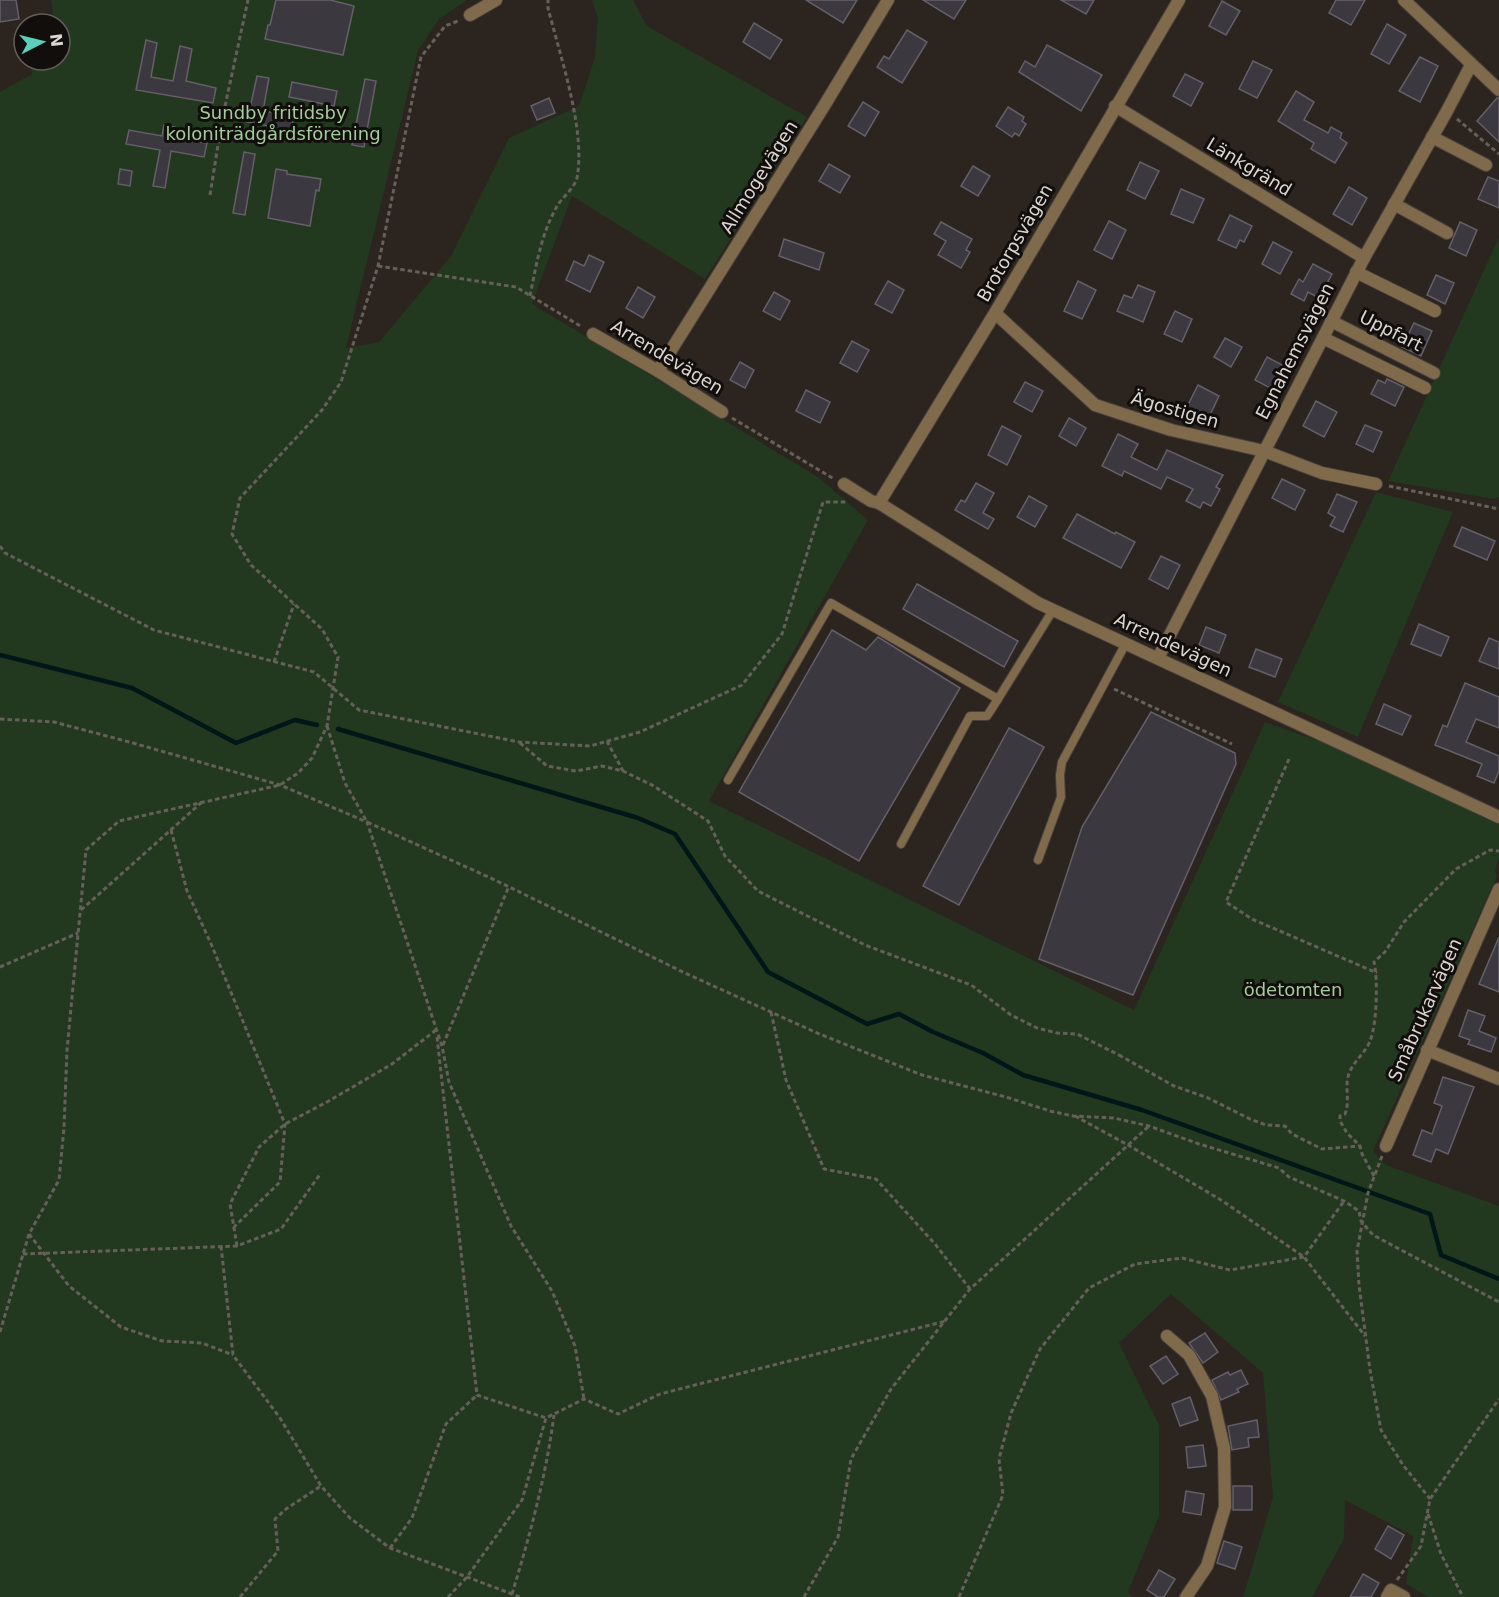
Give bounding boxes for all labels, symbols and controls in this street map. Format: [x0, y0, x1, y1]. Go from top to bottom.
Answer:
north arrow [12, 12, 72, 72]
text: N [46, 32, 67, 48]
park label: Sundby fritidsby koloniträdgårdsförening [165, 102, 381, 144]
street label: Allmogevägen [716, 116, 802, 237]
street label: Länkgränd [1203, 133, 1296, 200]
street label: Brotorpsvägen [972, 180, 1057, 305]
street label: Egnahemsvägen [1251, 279, 1338, 422]
street label: Uppfart [1356, 306, 1426, 355]
street label: Arrendevägen [607, 315, 727, 398]
street label: Ägostigen [1129, 387, 1221, 432]
street label: Arrendevägen [1111, 608, 1235, 681]
street label: Småbrukarvägen [1384, 935, 1466, 1085]
park label: ödetomten [1244, 979, 1342, 1000]

